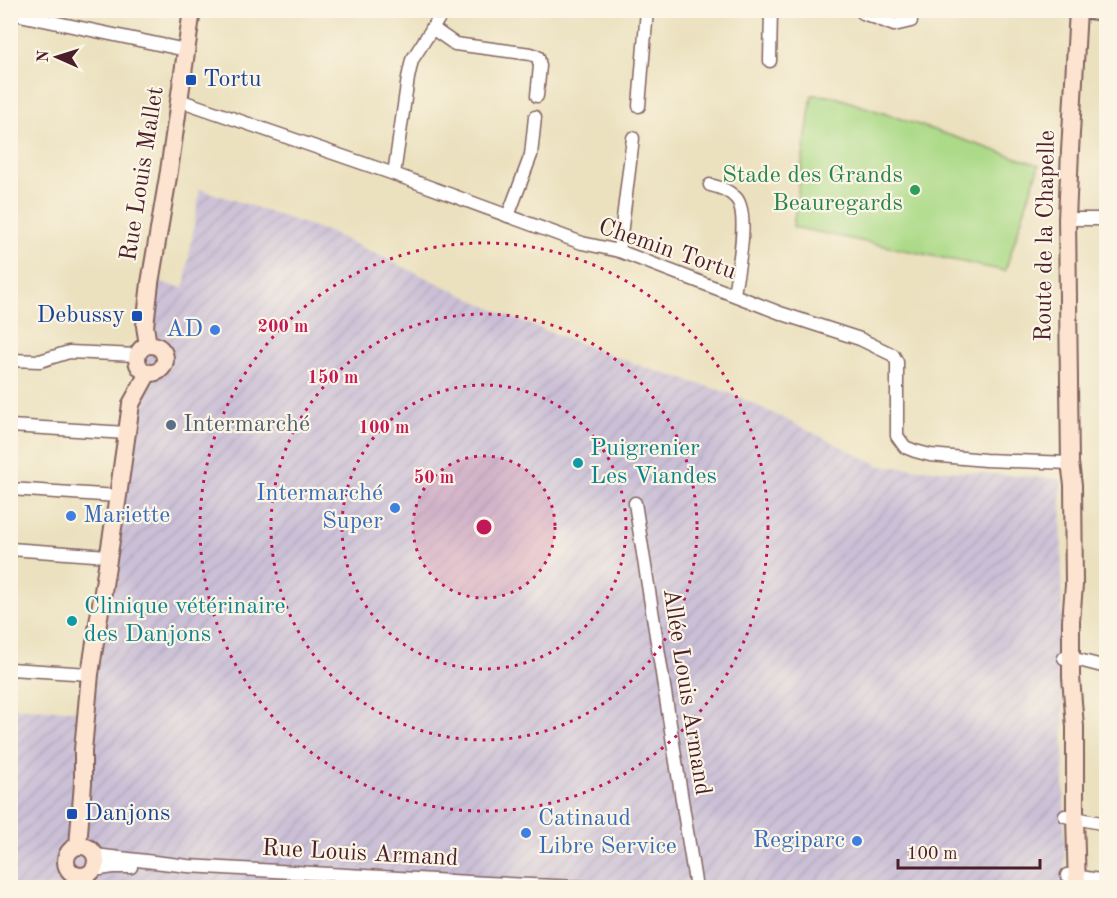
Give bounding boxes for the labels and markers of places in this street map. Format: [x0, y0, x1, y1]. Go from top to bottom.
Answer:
place label: Tortu [203, 68, 262, 92]
marker: Tortu [184, 73, 198, 87]
place label: Stade des Grands Beauregards [722, 164, 903, 216]
marker: Stade des Grands Beauregards [908, 183, 922, 197]
place label: Debussy [37, 304, 125, 328]
marker: Debussy [130, 309, 144, 323]
place label: AD [166, 318, 203, 342]
marker: AD [208, 323, 222, 337]
place label: Intermarché [183, 413, 310, 437]
marker: Intermarché [164, 418, 178, 432]
place label: Puigrenier Les Viandes [590, 437, 717, 489]
marker: Puigrenier Les Viandes [571, 456, 585, 470]
place label: Intermarché Super [256, 482, 383, 534]
marker: Intermarché Super [388, 501, 402, 515]
place label: Mariette [83, 504, 170, 528]
marker: Mariette [64, 509, 78, 523]
centre of rings [474, 517, 494, 537]
place label: Clinique vétérinaire des Danjons [84, 595, 286, 647]
marker: Clinique vétérinaire des Danjons [65, 614, 79, 628]
place label: Danjons [84, 802, 171, 826]
marker: Danjons [65, 807, 79, 821]
place label: Catinaud Libre Service [538, 807, 677, 859]
marker: Catinaud Libre Service [519, 826, 533, 840]
place label: Regiparc [753, 829, 845, 853]
marker: Regiparc [850, 834, 864, 848]

